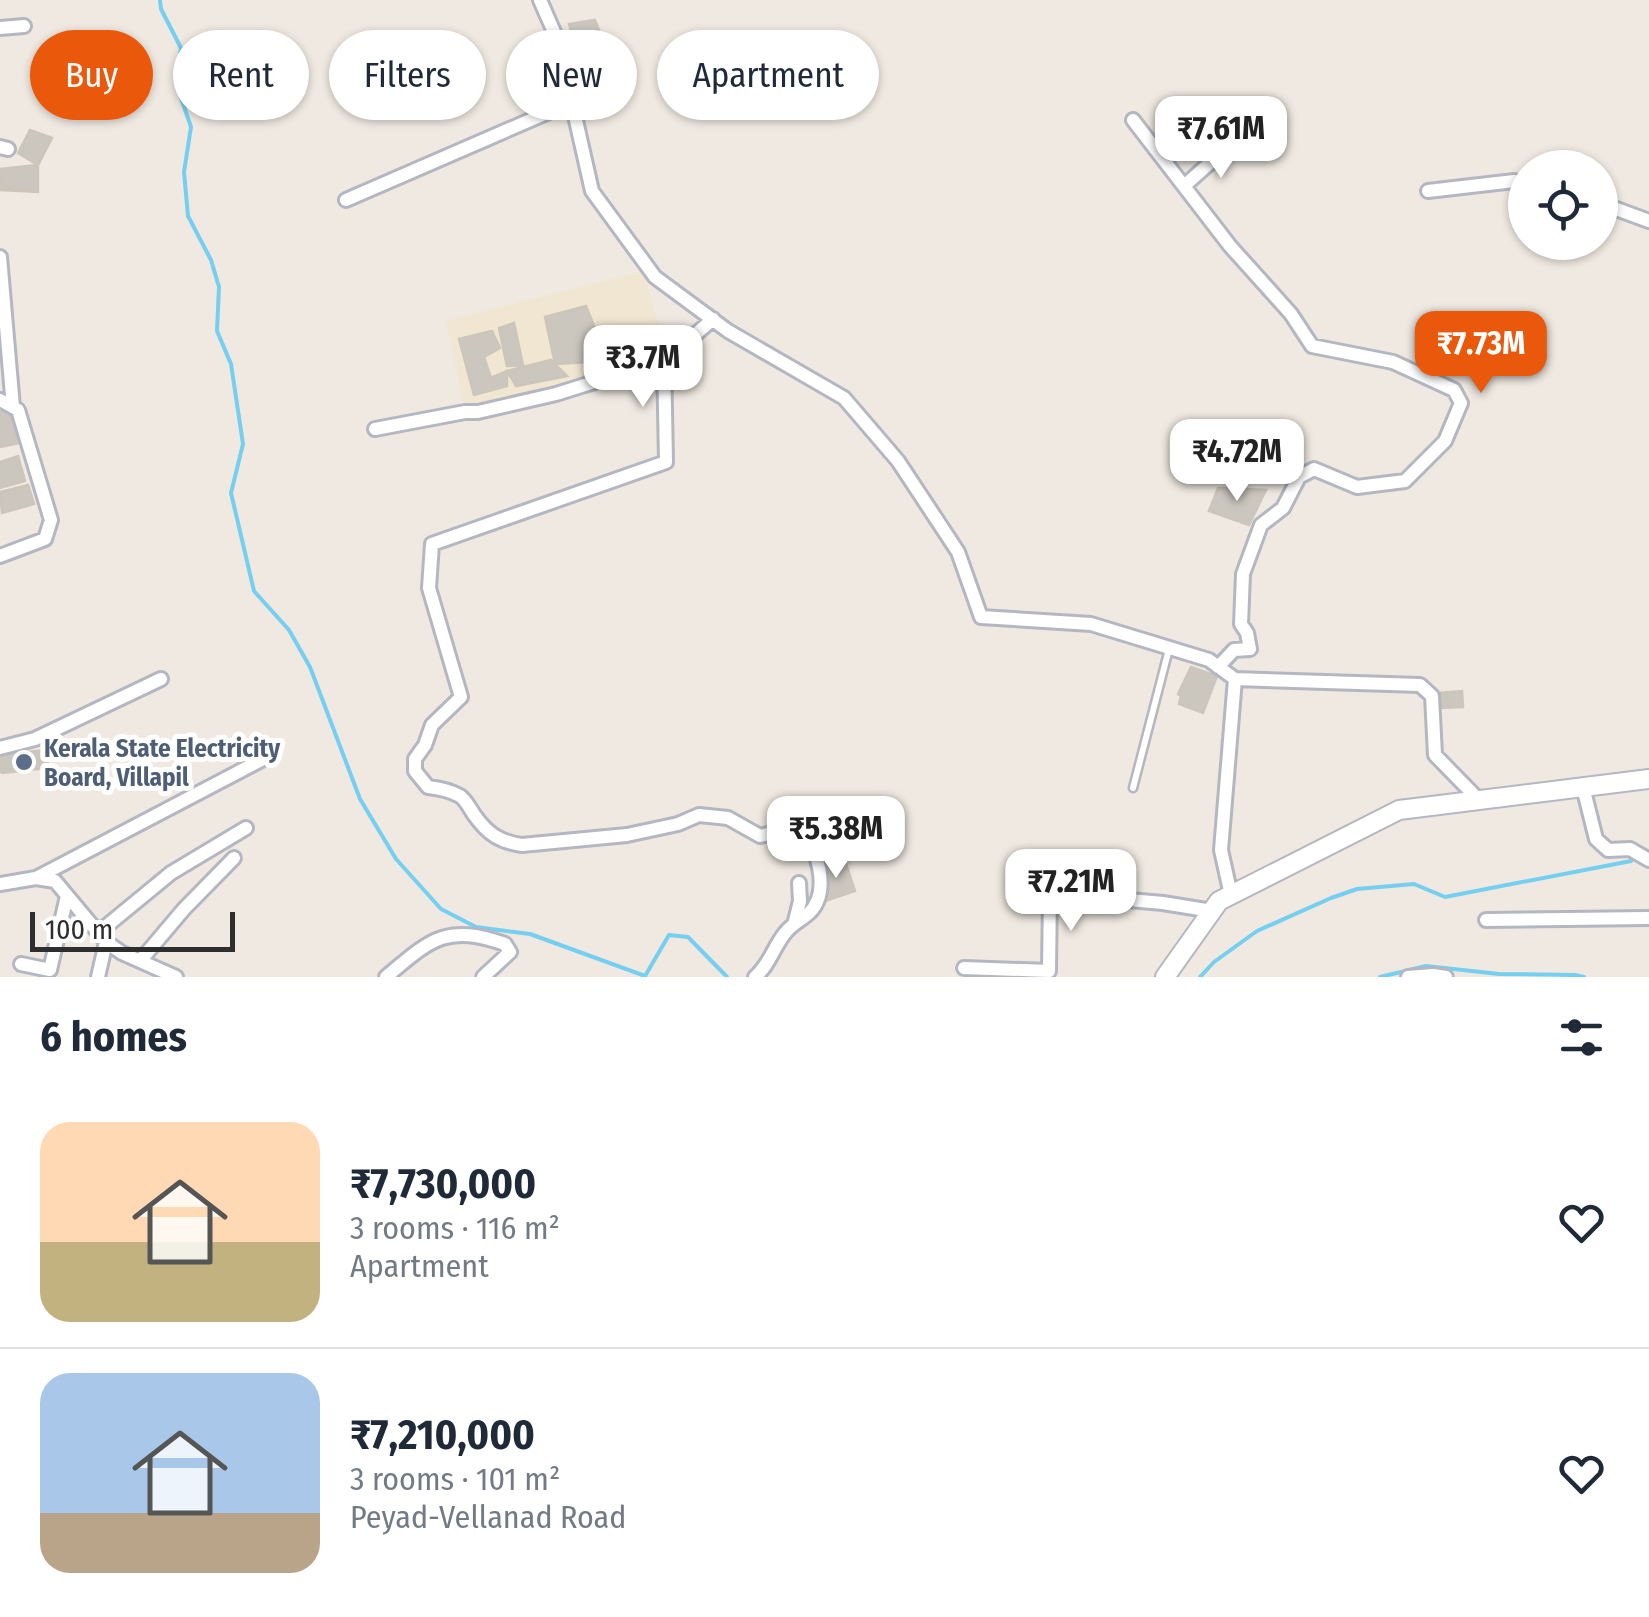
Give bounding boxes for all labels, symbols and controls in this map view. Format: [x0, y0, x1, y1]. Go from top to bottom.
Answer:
chip: Buy [30, 30, 153, 120]
chip: Rent [173, 30, 309, 120]
chip: Filters [329, 30, 486, 120]
chip: New [506, 30, 637, 120]
chip: Apartment [657, 30, 879, 120]
pin: ₹7.61M [1140, 96, 1302, 181]
text: ₹7.61M [1177, 109, 1265, 147]
map controls [1508, 150, 1618, 260]
button: locate [1508, 150, 1618, 260]
pin: ₹7.73M [1400, 311, 1562, 396]
text: ₹7.73M [1437, 324, 1525, 362]
pin: ₹3.7M [573, 325, 713, 410]
text: ₹3.7M [606, 338, 680, 376]
pin: ₹4.72M [1156, 419, 1318, 504]
text: ₹4.72M [1192, 432, 1282, 470]
place label: Kerala State Electricity Board, Villapil [44, 734, 281, 793]
marker: Kerala State Electricity Board, Villapil [13, 751, 35, 773]
pin: ₹5.38M [755, 796, 917, 881]
text: ₹5.38M [789, 809, 883, 847]
pin: ₹7.21M [990, 849, 1152, 934]
text: ₹7.21M [1027, 862, 1115, 900]
scale bar [30, 907, 235, 951]
text: 100 m [45, 913, 113, 946]
icon: filters [1554, 1010, 1609, 1065]
text: 6 homes [40, 1012, 187, 1062]
text: ₹7,730,000 [350, 1159, 536, 1209]
icon: home [120, 1162, 240, 1282]
icon: heart [1554, 1195, 1609, 1250]
text: 3 rooms · 116 m² [350, 1209, 560, 1247]
text: Apartment [350, 1247, 489, 1285]
text: ₹7,210,000 [350, 1410, 535, 1460]
icon: home [120, 1413, 240, 1533]
icon: heart [1554, 1446, 1609, 1501]
text: 3 rooms · 101 m² [350, 1460, 560, 1498]
text: Peyad-Vellanad Road [350, 1498, 626, 1536]

